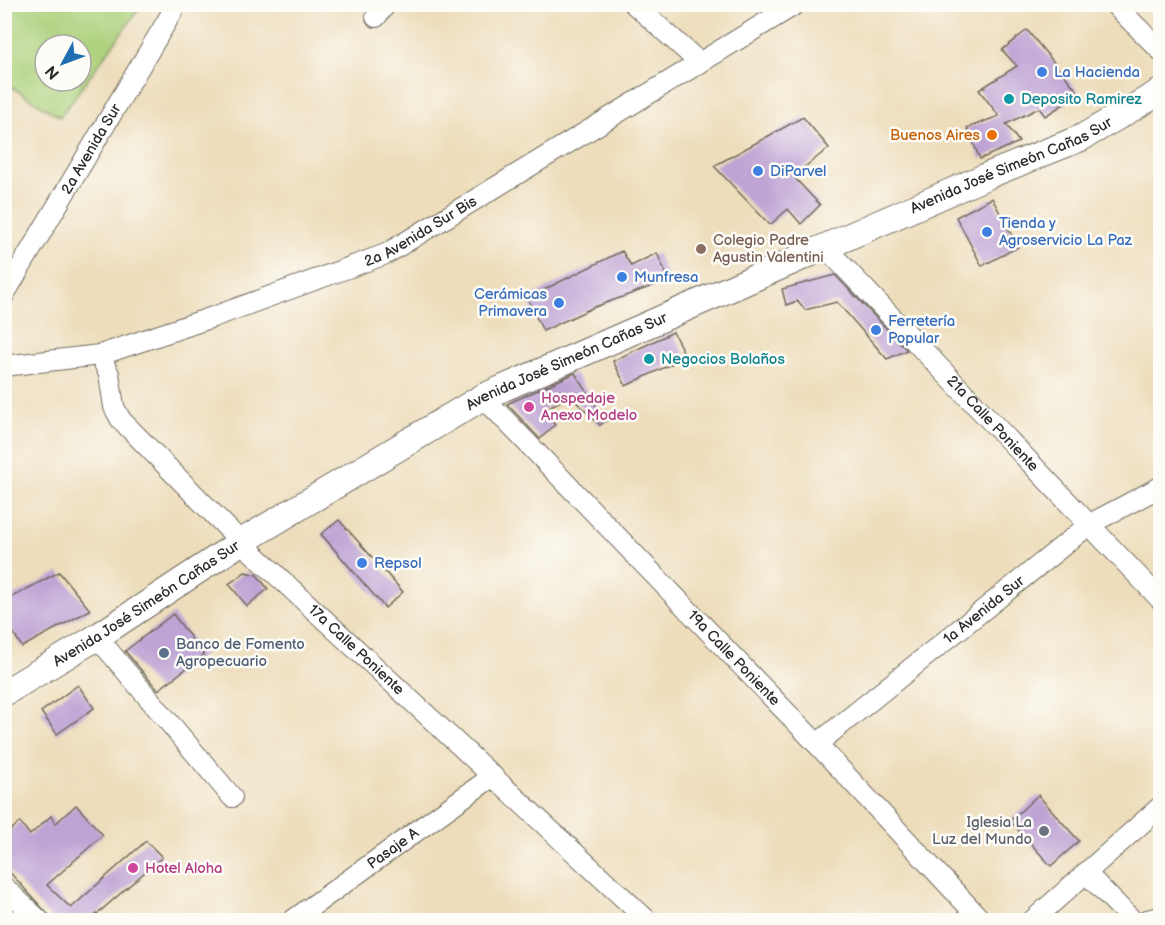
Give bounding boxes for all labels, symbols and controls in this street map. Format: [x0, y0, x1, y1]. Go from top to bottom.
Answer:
north arrow [33, 33, 93, 93]
text: N [42, 61, 64, 83]
place label: La Hacienda [1054, 63, 1140, 82]
marker: La Hacienda [1035, 65, 1049, 79]
place label: Deposito Ramirez [1021, 90, 1143, 109]
marker: Deposito Ramirez [1002, 92, 1016, 106]
street label: 2a Avenida Sur [57, 100, 125, 198]
street label: Avenida José Simeón Cañas Sur [907, 112, 1116, 218]
place label: Buenos Aires [890, 126, 981, 145]
marker: Buenos Aires [985, 128, 999, 142]
place label: DiParvel [770, 162, 826, 181]
marker: DiParvel [751, 164, 765, 178]
street label: 2a Avenida Sur Bis [362, 191, 481, 271]
place label: Tienda y Agroservicio La Paz [999, 214, 1133, 250]
marker: Tienda y Agroservicio La Paz [980, 225, 994, 239]
place label: Colegio Padre Agustin Valentini [713, 231, 824, 267]
marker: Colegio Padre Agustin Valentini [694, 242, 708, 256]
place label: Munfresa [634, 268, 698, 287]
marker: Munfresa [615, 270, 629, 284]
place label: Cerámicas Primavera [474, 285, 548, 321]
marker: Cerámicas Primavera [552, 296, 566, 310]
street label: Avenida José Simeón Cañas Sur [462, 308, 671, 415]
place label: Ferretería Popular [888, 312, 955, 348]
marker: Ferretería Popular [869, 323, 883, 337]
place label: Negocios Bolaños [661, 350, 785, 369]
marker: Negocios Bolaños [642, 352, 656, 366]
street label: 21a Calle Poniente [943, 371, 1043, 475]
place label: Hospedaje Anexo Modelo [541, 389, 637, 425]
marker: Hospedaje Anexo Modelo [522, 400, 536, 414]
street label: Avenida José Simeón Cañas Sur [49, 536, 244, 671]
place label: Repsol [374, 554, 422, 573]
marker: Repsol [355, 556, 369, 570]
street label: 1a Avenida Sur [939, 571, 1029, 648]
street label: 17a Calle Poniente [304, 600, 408, 699]
street label: 19a Calle Poniente [684, 606, 784, 710]
place label: Banco de Fomento Agropecuario [176, 635, 305, 671]
marker: Banco de Fomento Agropecuario [157, 646, 171, 660]
place label: Iglesia La Luz del Mundo [932, 813, 1032, 849]
street label: Pasaje A [363, 823, 423, 873]
marker: Iglesia La Luz del Mundo [1037, 824, 1051, 838]
place label: Hotel Aloha [145, 859, 222, 878]
marker: Hotel Aloha [126, 861, 140, 875]

